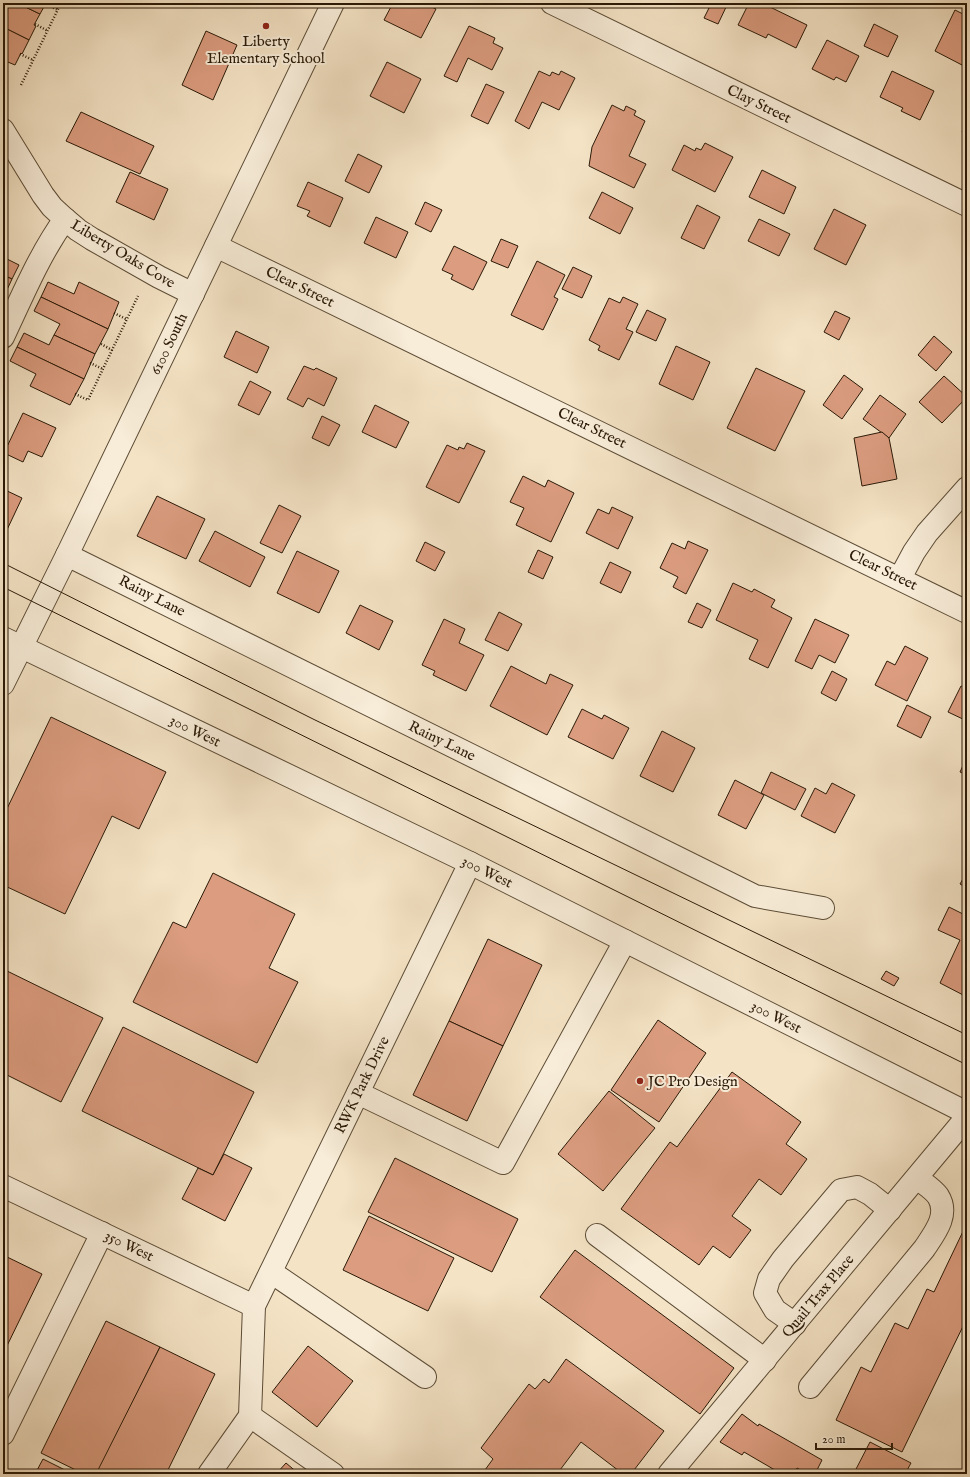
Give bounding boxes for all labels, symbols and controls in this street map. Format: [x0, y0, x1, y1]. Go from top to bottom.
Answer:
marker: Liberty Elementary School [261, 21, 271, 31]
place label: Liberty Elementary School [207, 32, 326, 68]
street label: Clay Street [724, 80, 794, 128]
street label: Liberty Oaks Cove [67, 215, 179, 293]
street label: Clear Street [262, 262, 338, 312]
street label: 6100 South [146, 310, 192, 378]
street label: Clear Street [554, 403, 630, 453]
street label: Clear Street [845, 545, 921, 595]
street label: Rainy Lane [115, 571, 189, 621]
street label: 300 West [166, 711, 224, 751]
street label: Rainy Lane [405, 717, 479, 765]
street label: 300 West [458, 852, 516, 892]
street label: 300 West [747, 996, 805, 1038]
street label: RWK Park Drive [330, 1033, 394, 1137]
place label: JC Pro Design [646, 1072, 738, 1091]
marker: JC Pro Design [635, 1076, 645, 1086]
street label: 350 West [101, 1226, 157, 1266]
street label: Quail Trax Place [778, 1250, 858, 1342]
scale bar [816, 1425, 892, 1451]
text: 20 m [822, 1432, 845, 1447]

